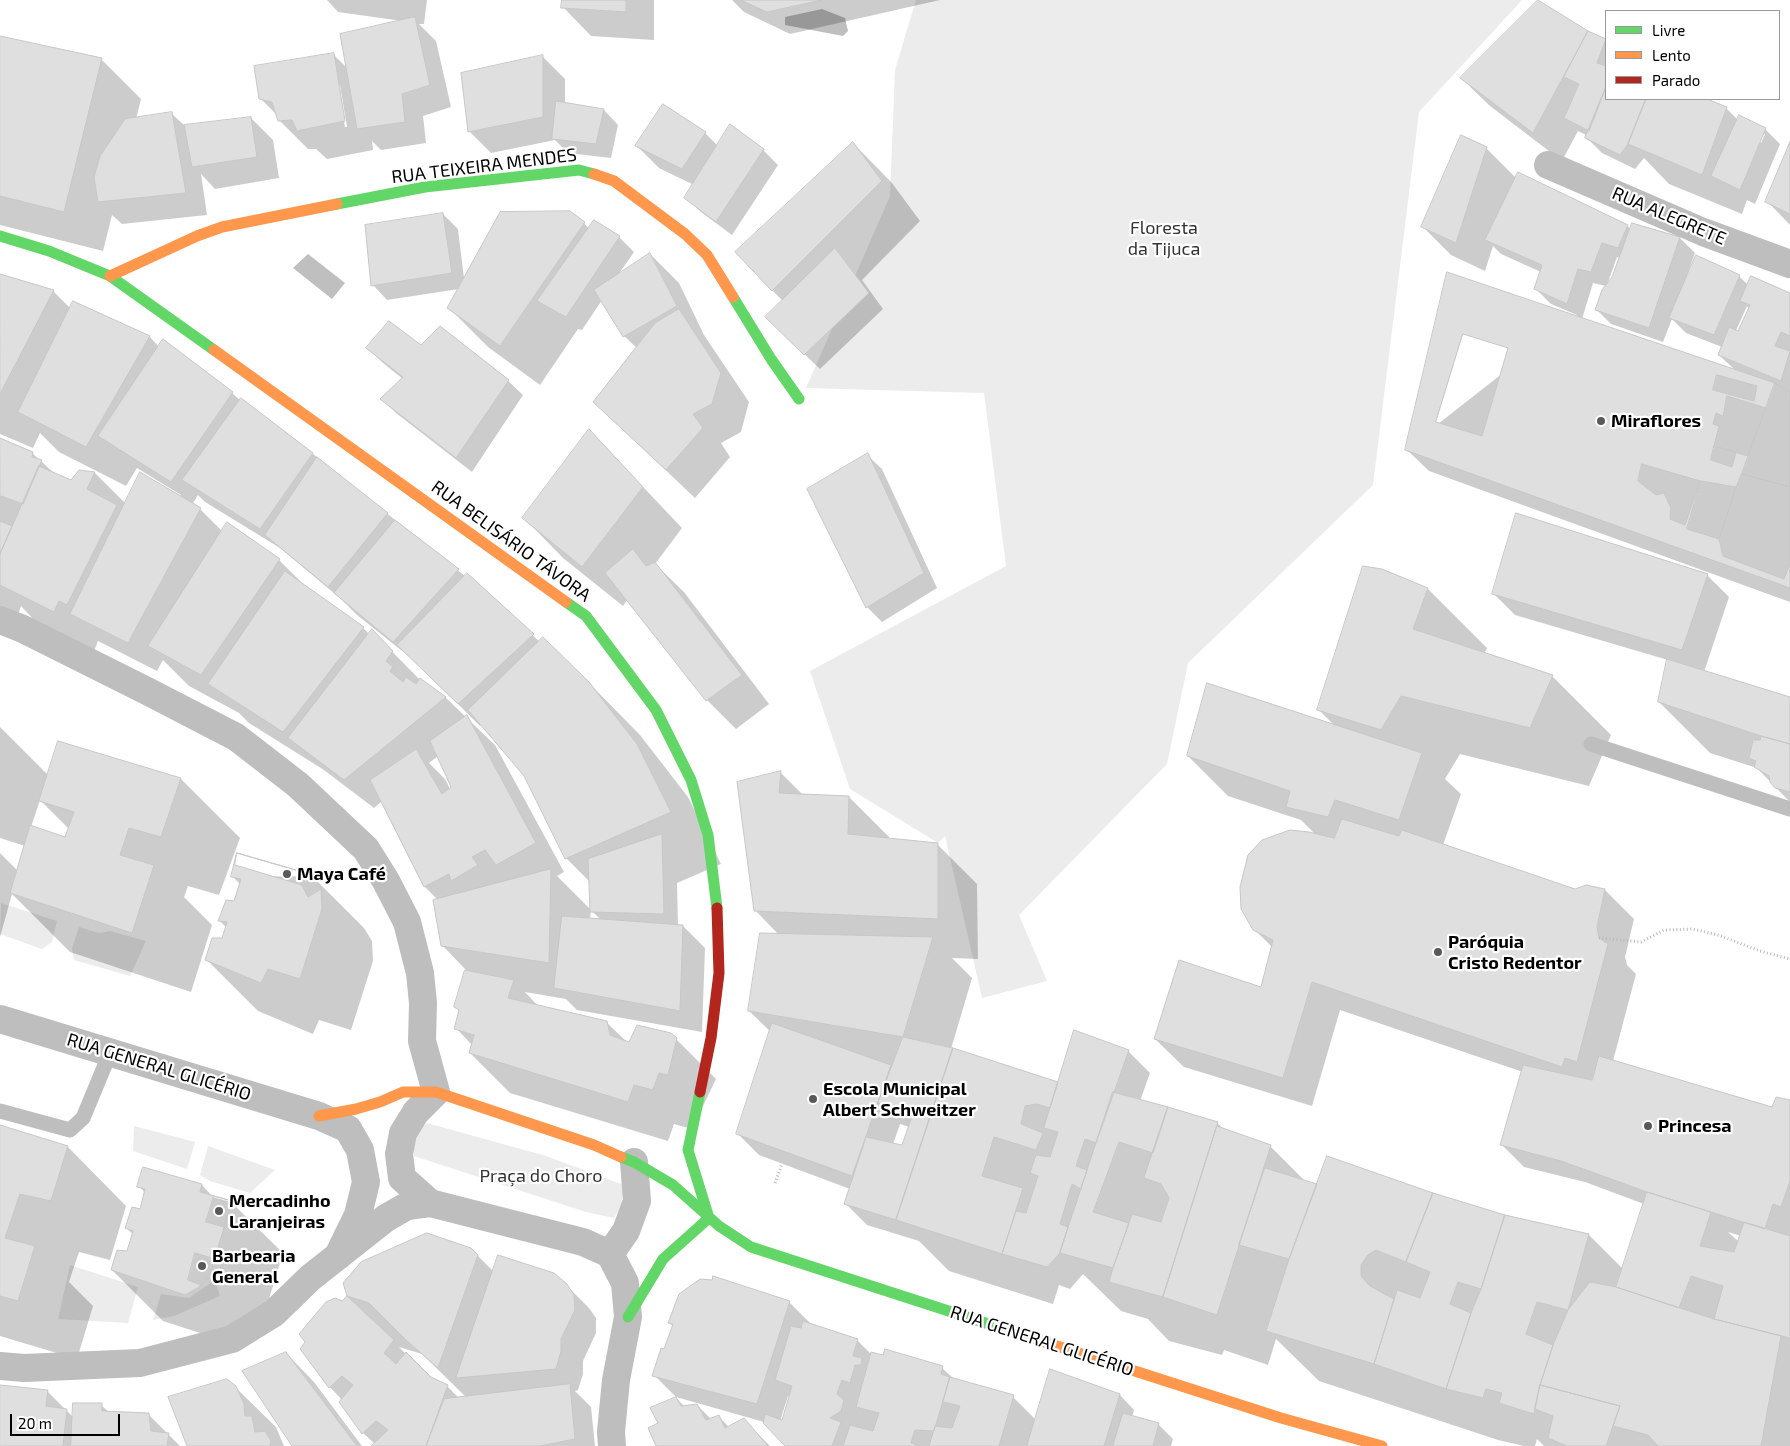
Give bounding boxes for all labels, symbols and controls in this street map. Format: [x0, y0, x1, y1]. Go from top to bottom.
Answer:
legend [1605, 10, 1780, 100]
text: Livre [1652, 21, 1685, 39]
text: Lento [1652, 46, 1691, 64]
text: Parado [1652, 71, 1700, 89]
street label: RUA TEIXEIRA MENDES [390, 144, 578, 188]
street label: RUA ALEGRETE [1609, 182, 1729, 250]
park label: Floresta da Tijuca [1128, 217, 1200, 260]
place label: Miraflores [1611, 410, 1701, 432]
marker: Miraflores [1595, 415, 1607, 427]
street label: RUA BELISÁRIO TÁVORA [427, 476, 595, 606]
place label: Maya Café [297, 863, 386, 885]
marker: Maya Café [281, 868, 293, 880]
place label: Paróquia Cristo Redentor [1448, 931, 1582, 974]
marker: Paróquia Cristo Redentor [1432, 946, 1444, 958]
street label: RUA GENERAL GLICÉRIO [64, 1029, 254, 1105]
place label: Escola Municipal Albert Schweitzer [823, 1078, 976, 1120]
marker: Escola Municipal Albert Schweitzer [807, 1093, 819, 1105]
place label: Princesa [1658, 1115, 1732, 1137]
marker: Princesa [1642, 1120, 1654, 1132]
park label: Praça do Choro [479, 1165, 603, 1187]
place label: Mercadinho Laranjeiras [229, 1190, 331, 1232]
marker: Mercadinho Laranjeiras [213, 1205, 225, 1217]
place label: Barbearia General [212, 1245, 295, 1288]
marker: Barbearia General [196, 1260, 208, 1272]
street label: RUA GENERAL GLICÉRIO [948, 1301, 1136, 1381]
scale bar [12, 1404, 122, 1436]
text: 20 m [18, 1414, 52, 1432]

